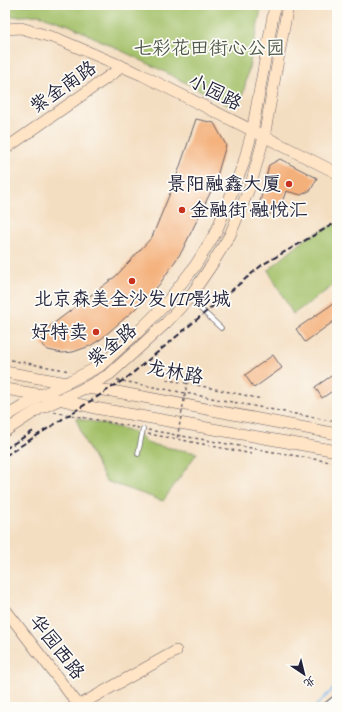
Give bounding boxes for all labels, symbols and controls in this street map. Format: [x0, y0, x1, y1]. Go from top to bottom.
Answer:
park label: 七彩花田街心公园 [133, 36, 285, 60]
street label: 紫金南路 [25, 55, 101, 119]
street label: 小园路 [184, 68, 246, 116]
place label: 景阳融鑫大厦 [167, 172, 281, 196]
marker: 景阳融鑫大厦 [284, 179, 294, 189]
place label: 金融街·融悦汇 [190, 198, 308, 222]
marker: 金融街·融悦汇 [177, 205, 187, 215]
marker: 北京森美全沙发VIP影城 [127, 276, 137, 286]
place label: 北京森美全沙发VIP影城 [34, 287, 230, 311]
street label: 紫金路 [82, 318, 142, 372]
place label: 好特卖 [31, 320, 88, 344]
marker: 好特卖 [91, 327, 101, 337]
street label: 龙林路 [145, 355, 205, 389]
street label: 华园西路 [24, 610, 90, 684]
north arrow [284, 654, 324, 694]
text: 北 [301, 673, 318, 691]

